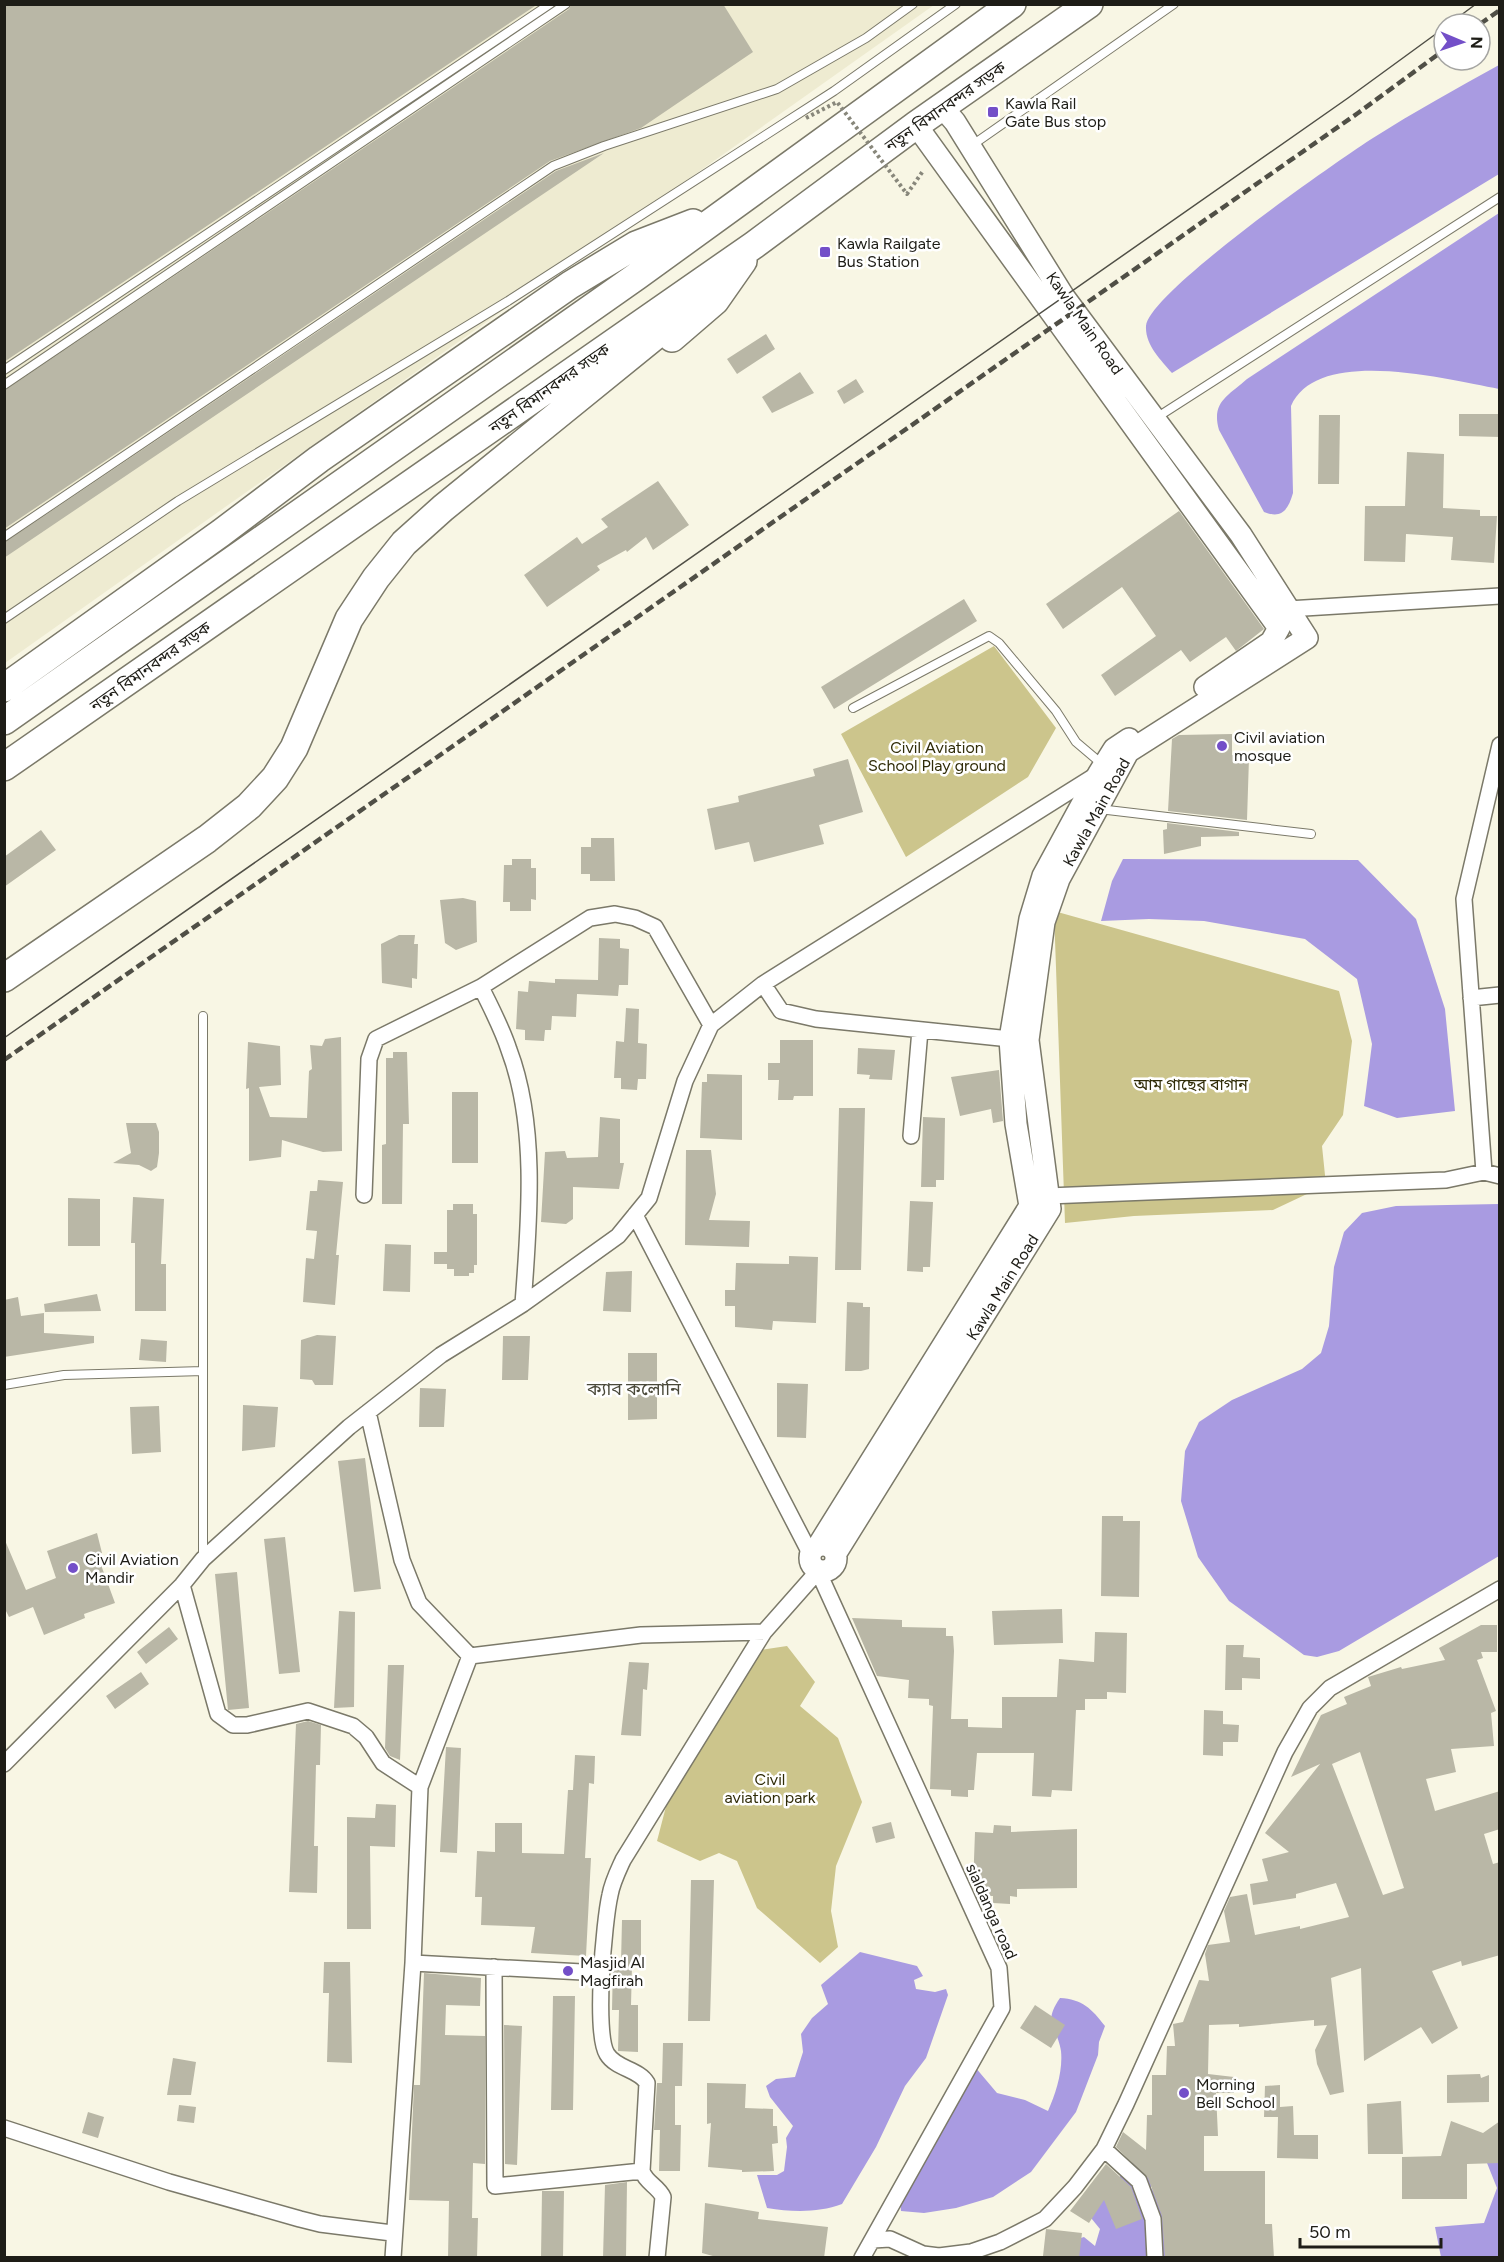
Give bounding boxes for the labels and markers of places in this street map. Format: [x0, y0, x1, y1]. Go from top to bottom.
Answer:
place label: Kawla Rail Gate Bus stop [1005, 94, 1106, 131]
marker: Kawla Rail Gate Bus stop [986, 105, 1000, 119]
place label: Kawla Railgate Bus Station [837, 234, 941, 271]
marker: Kawla Railgate Bus Station [818, 245, 832, 259]
place label: Civil aviation mosque [1234, 728, 1325, 765]
marker: Civil aviation mosque [1215, 739, 1229, 753]
place label: Civil Aviation Mandir [85, 1550, 179, 1587]
marker: Civil Aviation Mandir [66, 1561, 80, 1575]
place label: Masjid Al Magfirah [580, 1953, 645, 1990]
marker: Masjid Al Magfirah [561, 1964, 575, 1978]
place label: Morning Bell School [1196, 2075, 1275, 2112]
marker: Morning Bell School [1177, 2086, 1191, 2100]

